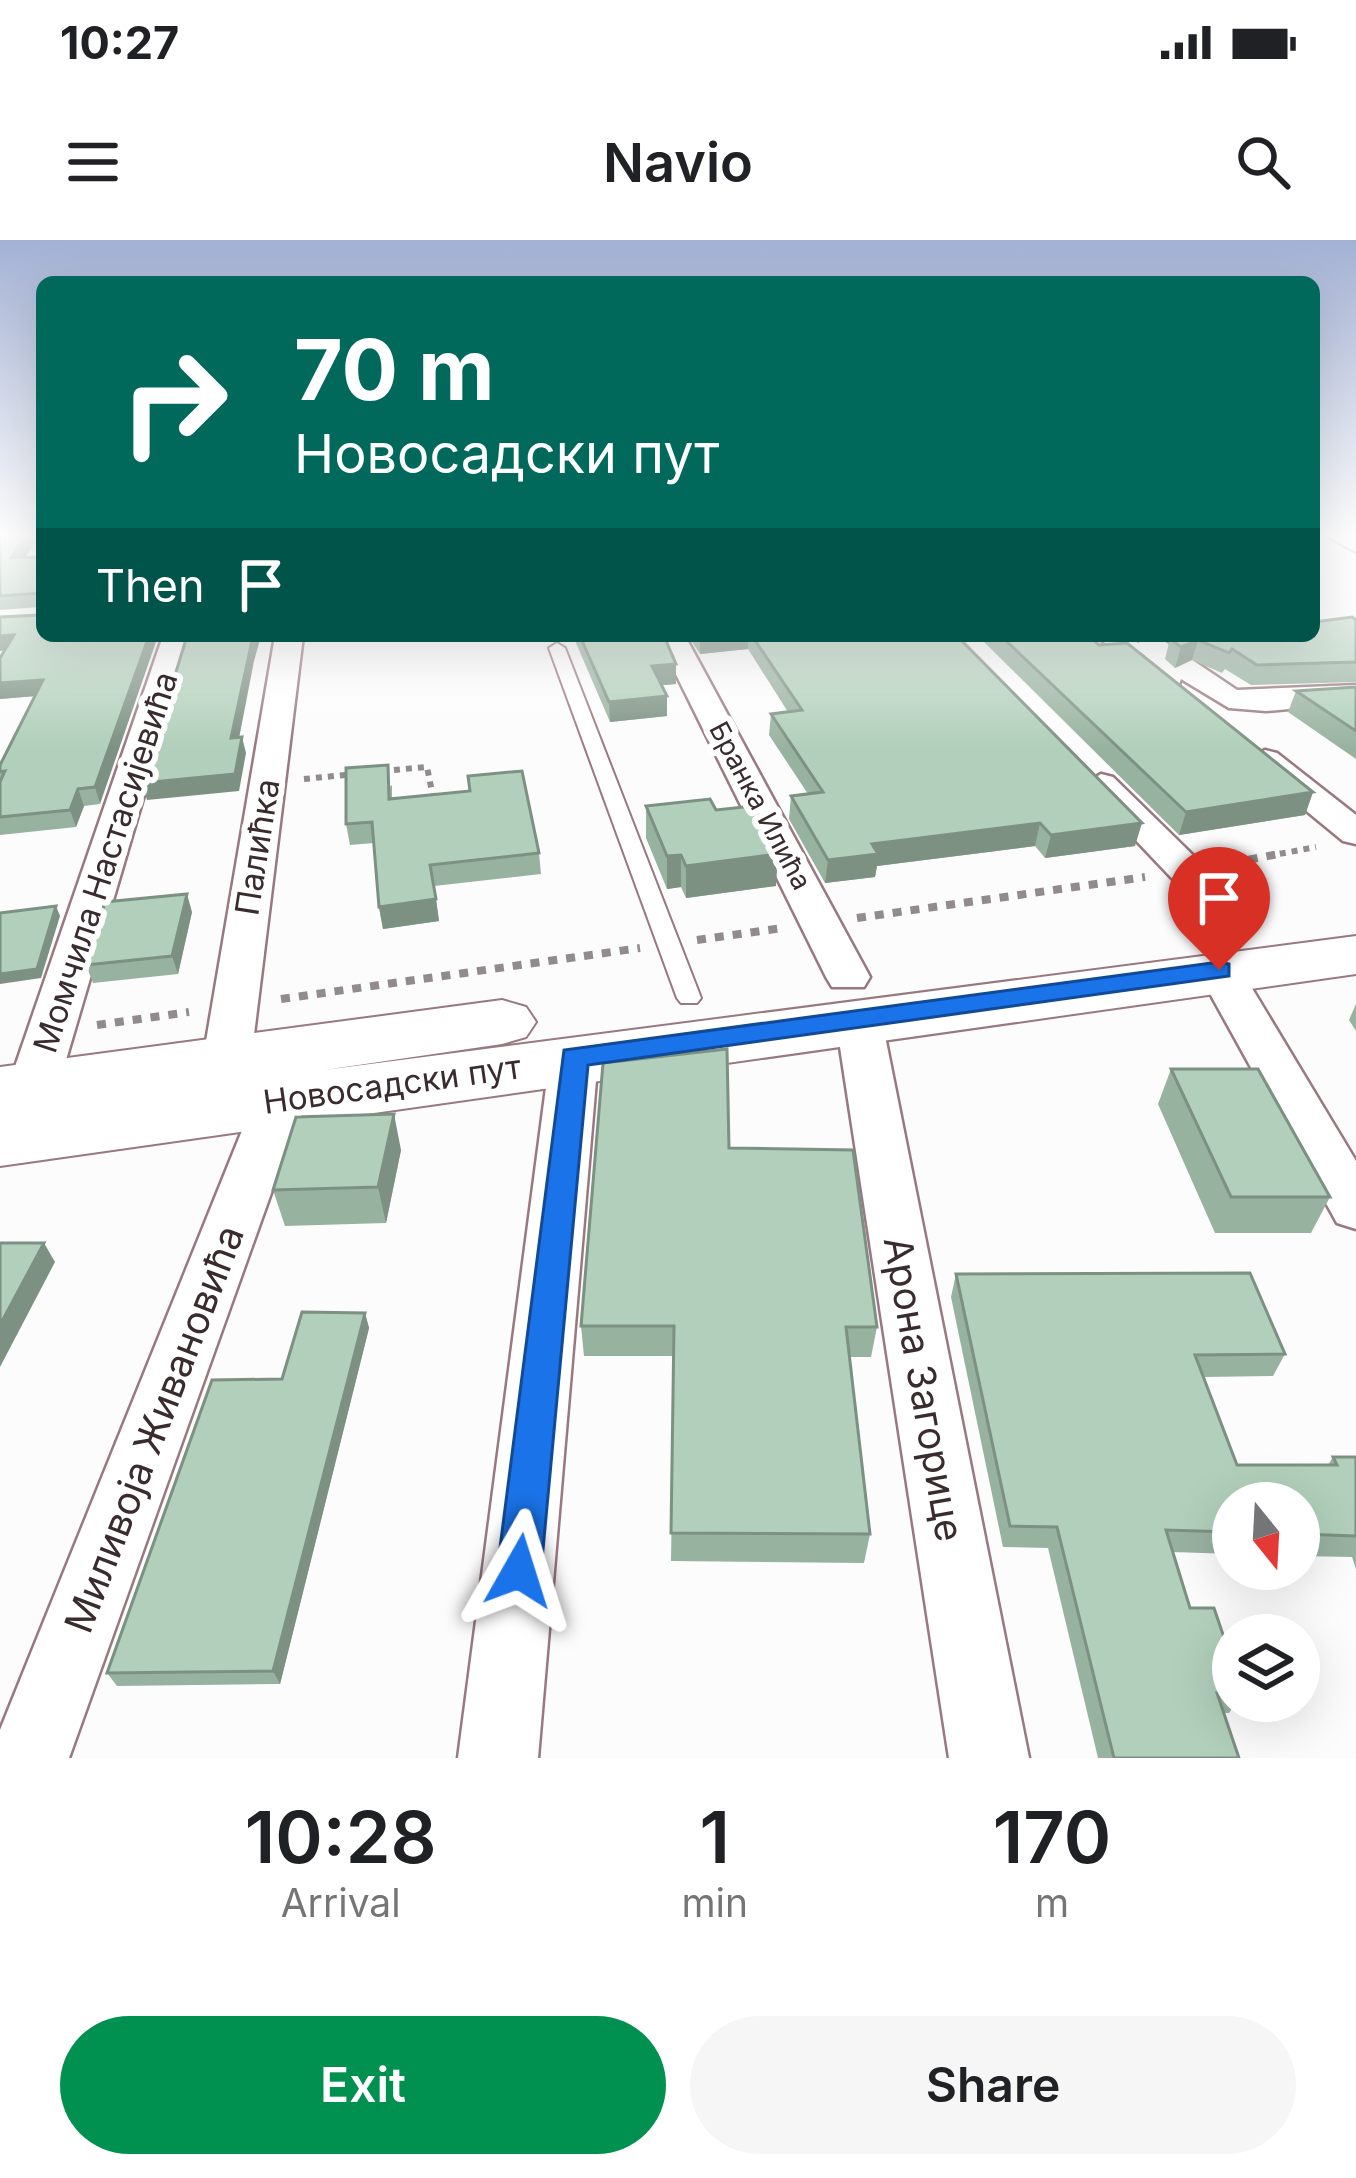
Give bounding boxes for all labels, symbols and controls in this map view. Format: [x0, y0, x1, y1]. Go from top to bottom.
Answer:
text: 10:27 [60, 15, 179, 70]
icon: menu [60, 129, 126, 195]
icon: search [1230, 129, 1296, 195]
text: Navio [603, 130, 753, 195]
text: 70 m [294, 319, 495, 420]
icon: right [96, 324, 252, 480]
text: Новосадски пут [294, 421, 720, 486]
icon: arrive [228, 552, 294, 618]
text: Then [96, 558, 204, 613]
street label: Момчила Настасијевића [24, 667, 186, 1057]
street label: Бранка Илића [702, 716, 819, 896]
street label: Палићка [226, 776, 288, 918]
pin [1168, 847, 1270, 970]
icon: arrive [1186, 865, 1252, 931]
street label: Новосадски пут [260, 1046, 524, 1122]
street label: Миливоја Живановића [54, 1219, 253, 1639]
street label: Арона Загорице [875, 1233, 974, 1545]
north arrow [1212, 1482, 1320, 1590]
map controls [1212, 1482, 1320, 1722]
position arrow [456, 1508, 582, 1634]
button: layers [1212, 1614, 1320, 1722]
text: 10:28 [245, 1793, 437, 1880]
text: 1 [700, 1793, 730, 1880]
text: 170 [993, 1793, 1111, 1880]
text: Arrival [281, 1879, 401, 1926]
text: min [681, 1879, 748, 1926]
text: m [1035, 1879, 1069, 1926]
button: Exit [60, 2016, 666, 2154]
button: Share [690, 2016, 1296, 2154]

